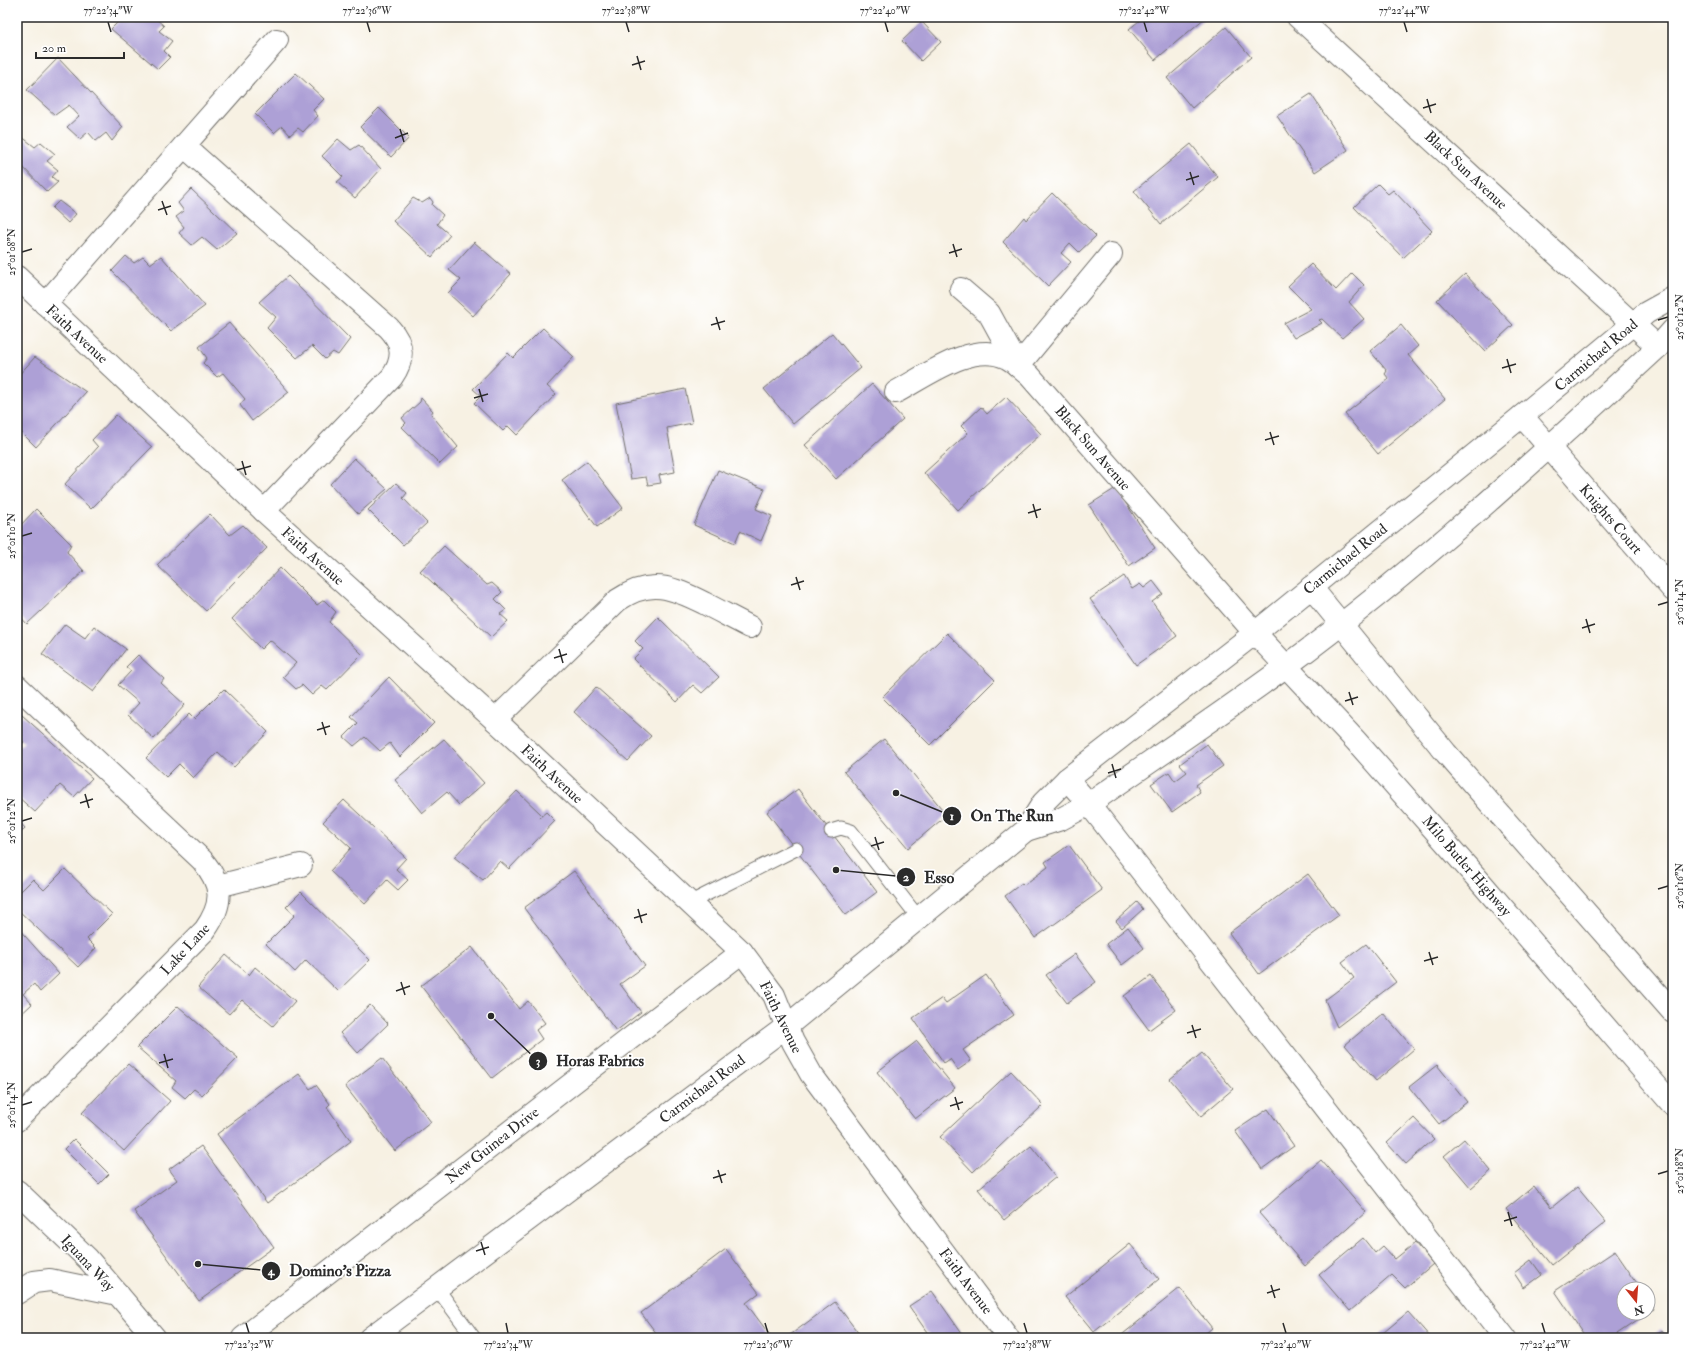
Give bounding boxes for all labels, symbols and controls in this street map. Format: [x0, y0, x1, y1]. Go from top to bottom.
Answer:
text: 77°22'34"W [83, 5, 133, 17]
text: 77°22'36"W [343, 5, 392, 17]
text: 77°22'38"W [602, 5, 651, 17]
text: 77°22'40"W [860, 5, 911, 17]
text: 77°22'42"W [1119, 5, 1170, 17]
text: 77°22'44"W [1379, 5, 1430, 17]
scale bar [36, 34, 124, 60]
text: 20 m [42, 41, 67, 56]
street label: Black Sun Avenue [1420, 127, 1511, 214]
text: 25°01'08"N [6, 228, 18, 276]
text: 25°01'12"N [1674, 294, 1686, 340]
street label: Faith Avenue [42, 301, 112, 368]
street label: Carmichael Road [1551, 315, 1642, 396]
street label: Black Sun Avenue [1051, 402, 1135, 495]
street label: Knights Court [1575, 480, 1646, 558]
text: 25°01'10"N [6, 513, 18, 559]
street label: Carmichael Road [1299, 519, 1392, 599]
street label: Faith Avenue [277, 523, 348, 590]
text: 25°01'14"N [1674, 579, 1686, 625]
street label: Faith Avenue [517, 741, 587, 808]
text: 25°01'12"N [6, 798, 18, 844]
callout: On The Run [942, 802, 1061, 830]
text: On The Run [971, 806, 1054, 826]
text: 1 [950, 809, 954, 824]
street label: Milo Butler Highway [1418, 812, 1516, 921]
callout: Esso [896, 863, 962, 891]
text: 25°01'16"N [1674, 863, 1686, 909]
text: Esso [924, 868, 954, 888]
text: 2 [903, 870, 909, 885]
street label: Lake Lane [156, 919, 214, 979]
street label: Faith Avenue [755, 978, 806, 1057]
callout: Horas Fabrics [528, 1047, 652, 1075]
street label: Carmichael Road [655, 1050, 750, 1128]
text: Horas Fabrics [556, 1051, 645, 1071]
text: 3 [536, 1054, 541, 1069]
text: 25°01'14"N [6, 1082, 18, 1128]
street label: New Guinea Drive [442, 1103, 543, 1188]
text: 25°01'18"N [1674, 1148, 1686, 1194]
street label: Iguana Way [56, 1231, 119, 1296]
street label: Faith Avenue [934, 1244, 997, 1318]
callout: Domino's Pizza [261, 1257, 399, 1285]
text: Domino's Pizza [289, 1261, 391, 1281]
text: 4 [267, 1264, 276, 1279]
north arrow [1616, 1281, 1656, 1321]
text: N [1631, 1302, 1646, 1318]
text: 77°22'32"W [225, 1339, 274, 1351]
text: 77°22'34"W [483, 1339, 533, 1351]
text: 77°22'36"W [744, 1339, 793, 1351]
text: 77°22'38"W [1003, 1339, 1052, 1351]
text: 77°22'40"W [1261, 1339, 1312, 1351]
text: 77°22'42"W [1520, 1339, 1571, 1351]

